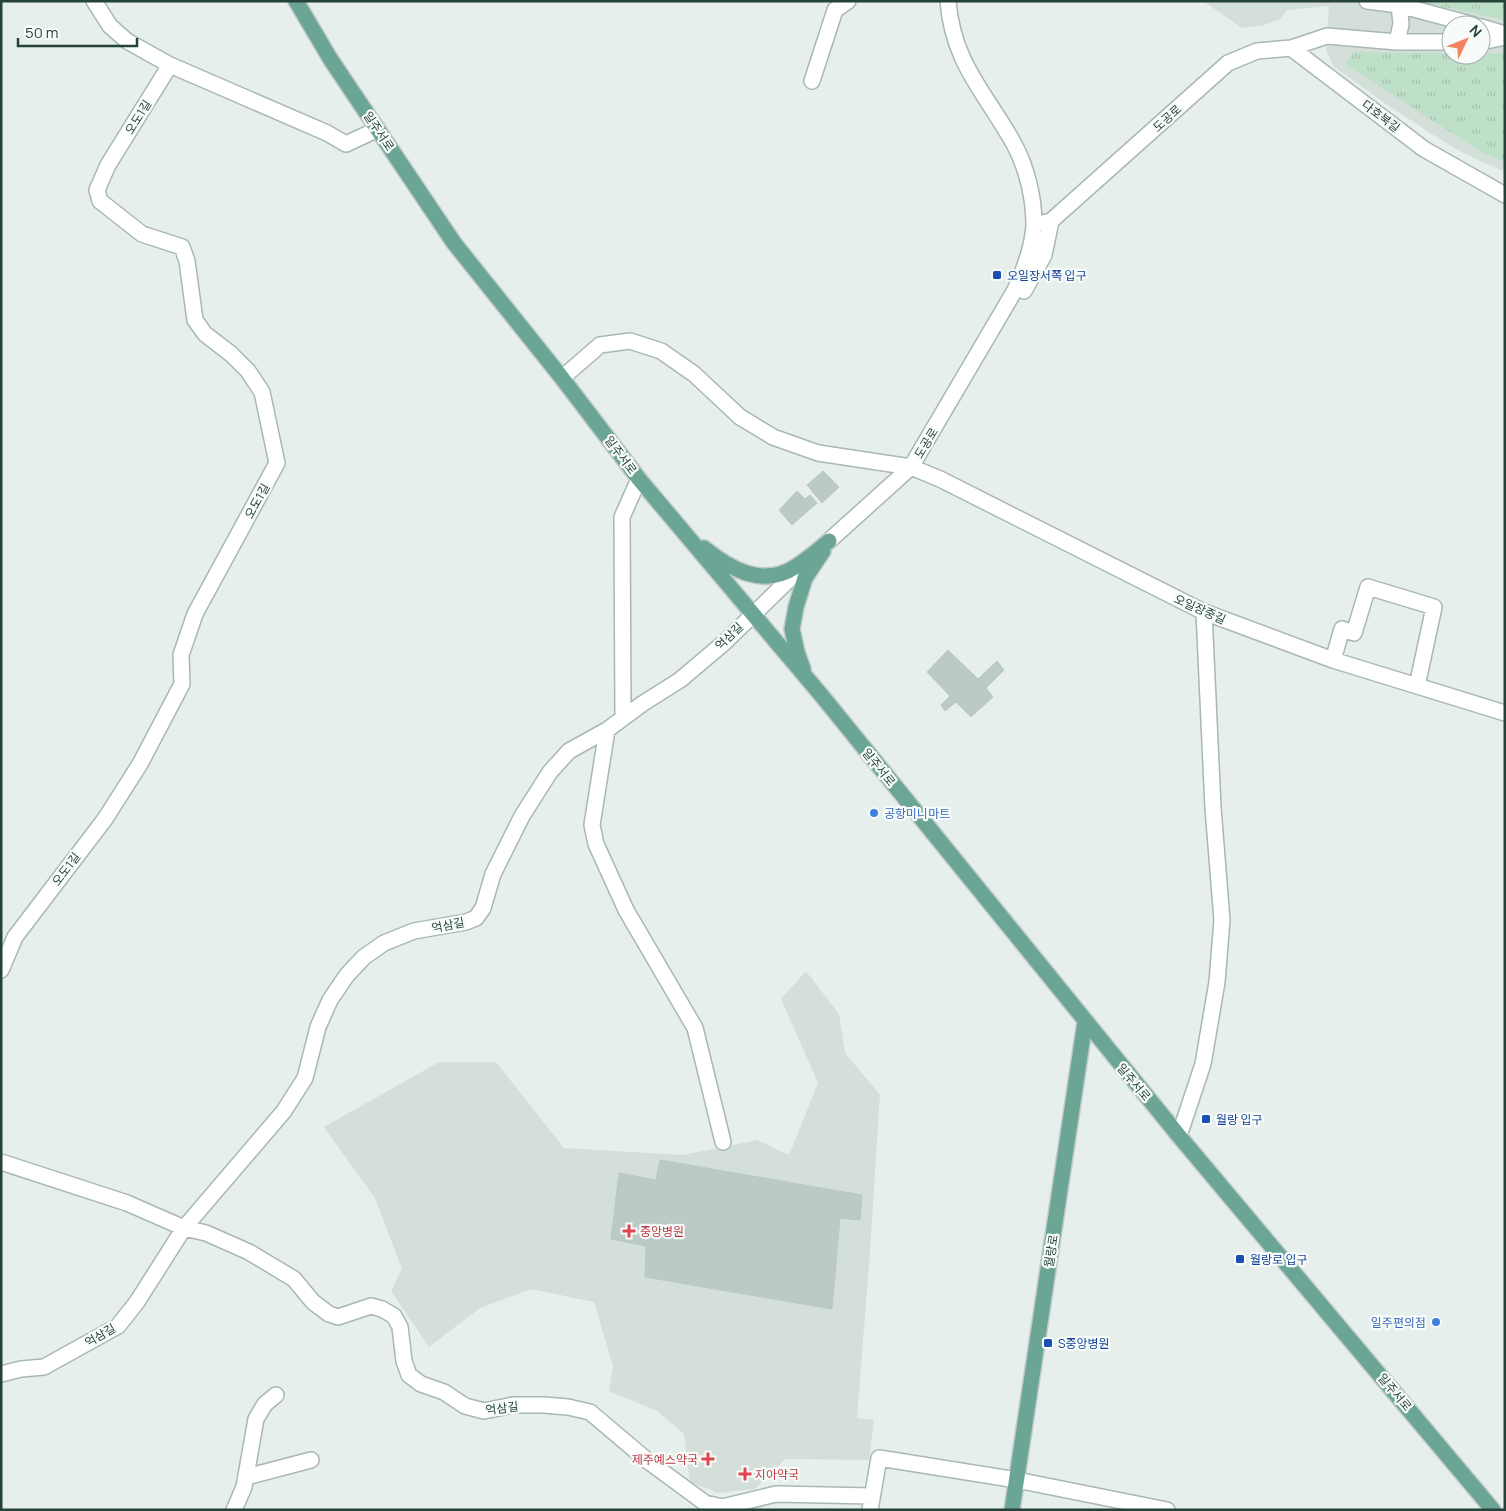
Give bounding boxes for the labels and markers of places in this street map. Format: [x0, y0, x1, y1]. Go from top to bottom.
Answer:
place label: 오일장서쪽 입구 [1007, 267, 1087, 284]
marker: 오일장서쪽 입구 [991, 269, 1003, 281]
place label: 공항미니마트 [884, 805, 950, 822]
marker: 공항미니마트 [868, 807, 880, 819]
place label: 월랑 입구 [1216, 1111, 1263, 1128]
marker: 월랑 입구 [1200, 1113, 1212, 1125]
place label: 중앙병원 [640, 1223, 684, 1240]
marker: 중앙병원 [622, 1224, 636, 1238]
place label: 월랑로 입구 [1250, 1251, 1308, 1268]
marker: 월랑로 입구 [1234, 1253, 1246, 1265]
place label: 일주편의점 [1371, 1314, 1426, 1331]
marker: 일주편의점 [1430, 1316, 1442, 1328]
place label: S중앙병원 [1058, 1335, 1110, 1352]
marker: S중앙병원 [1042, 1337, 1054, 1349]
place label: 제주예스약국 [632, 1451, 698, 1468]
marker: 제주예스약국 [702, 1453, 714, 1465]
place label: 지아약국 [755, 1466, 799, 1483]
marker: 지아약국 [739, 1468, 751, 1480]

